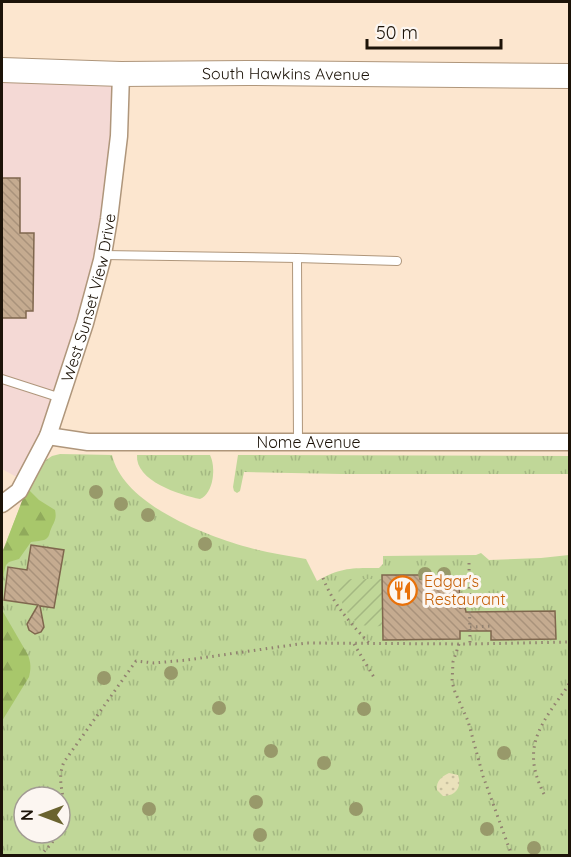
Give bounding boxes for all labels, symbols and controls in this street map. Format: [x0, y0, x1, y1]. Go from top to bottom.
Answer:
scale bar [367, 12, 500, 50]
text: 50 m [376, 21, 418, 44]
street label: South Hawkins Avenue [202, 63, 370, 84]
street label: West Sunset View Drive [56, 212, 120, 384]
street label: Nome Avenue [257, 432, 361, 452]
place label: Edgar's Restaurant [424, 571, 506, 609]
restaurant icon: Edgar's Restaurant [387, 574, 419, 606]
north arrow [12, 785, 72, 845]
text: N [17, 809, 37, 821]

